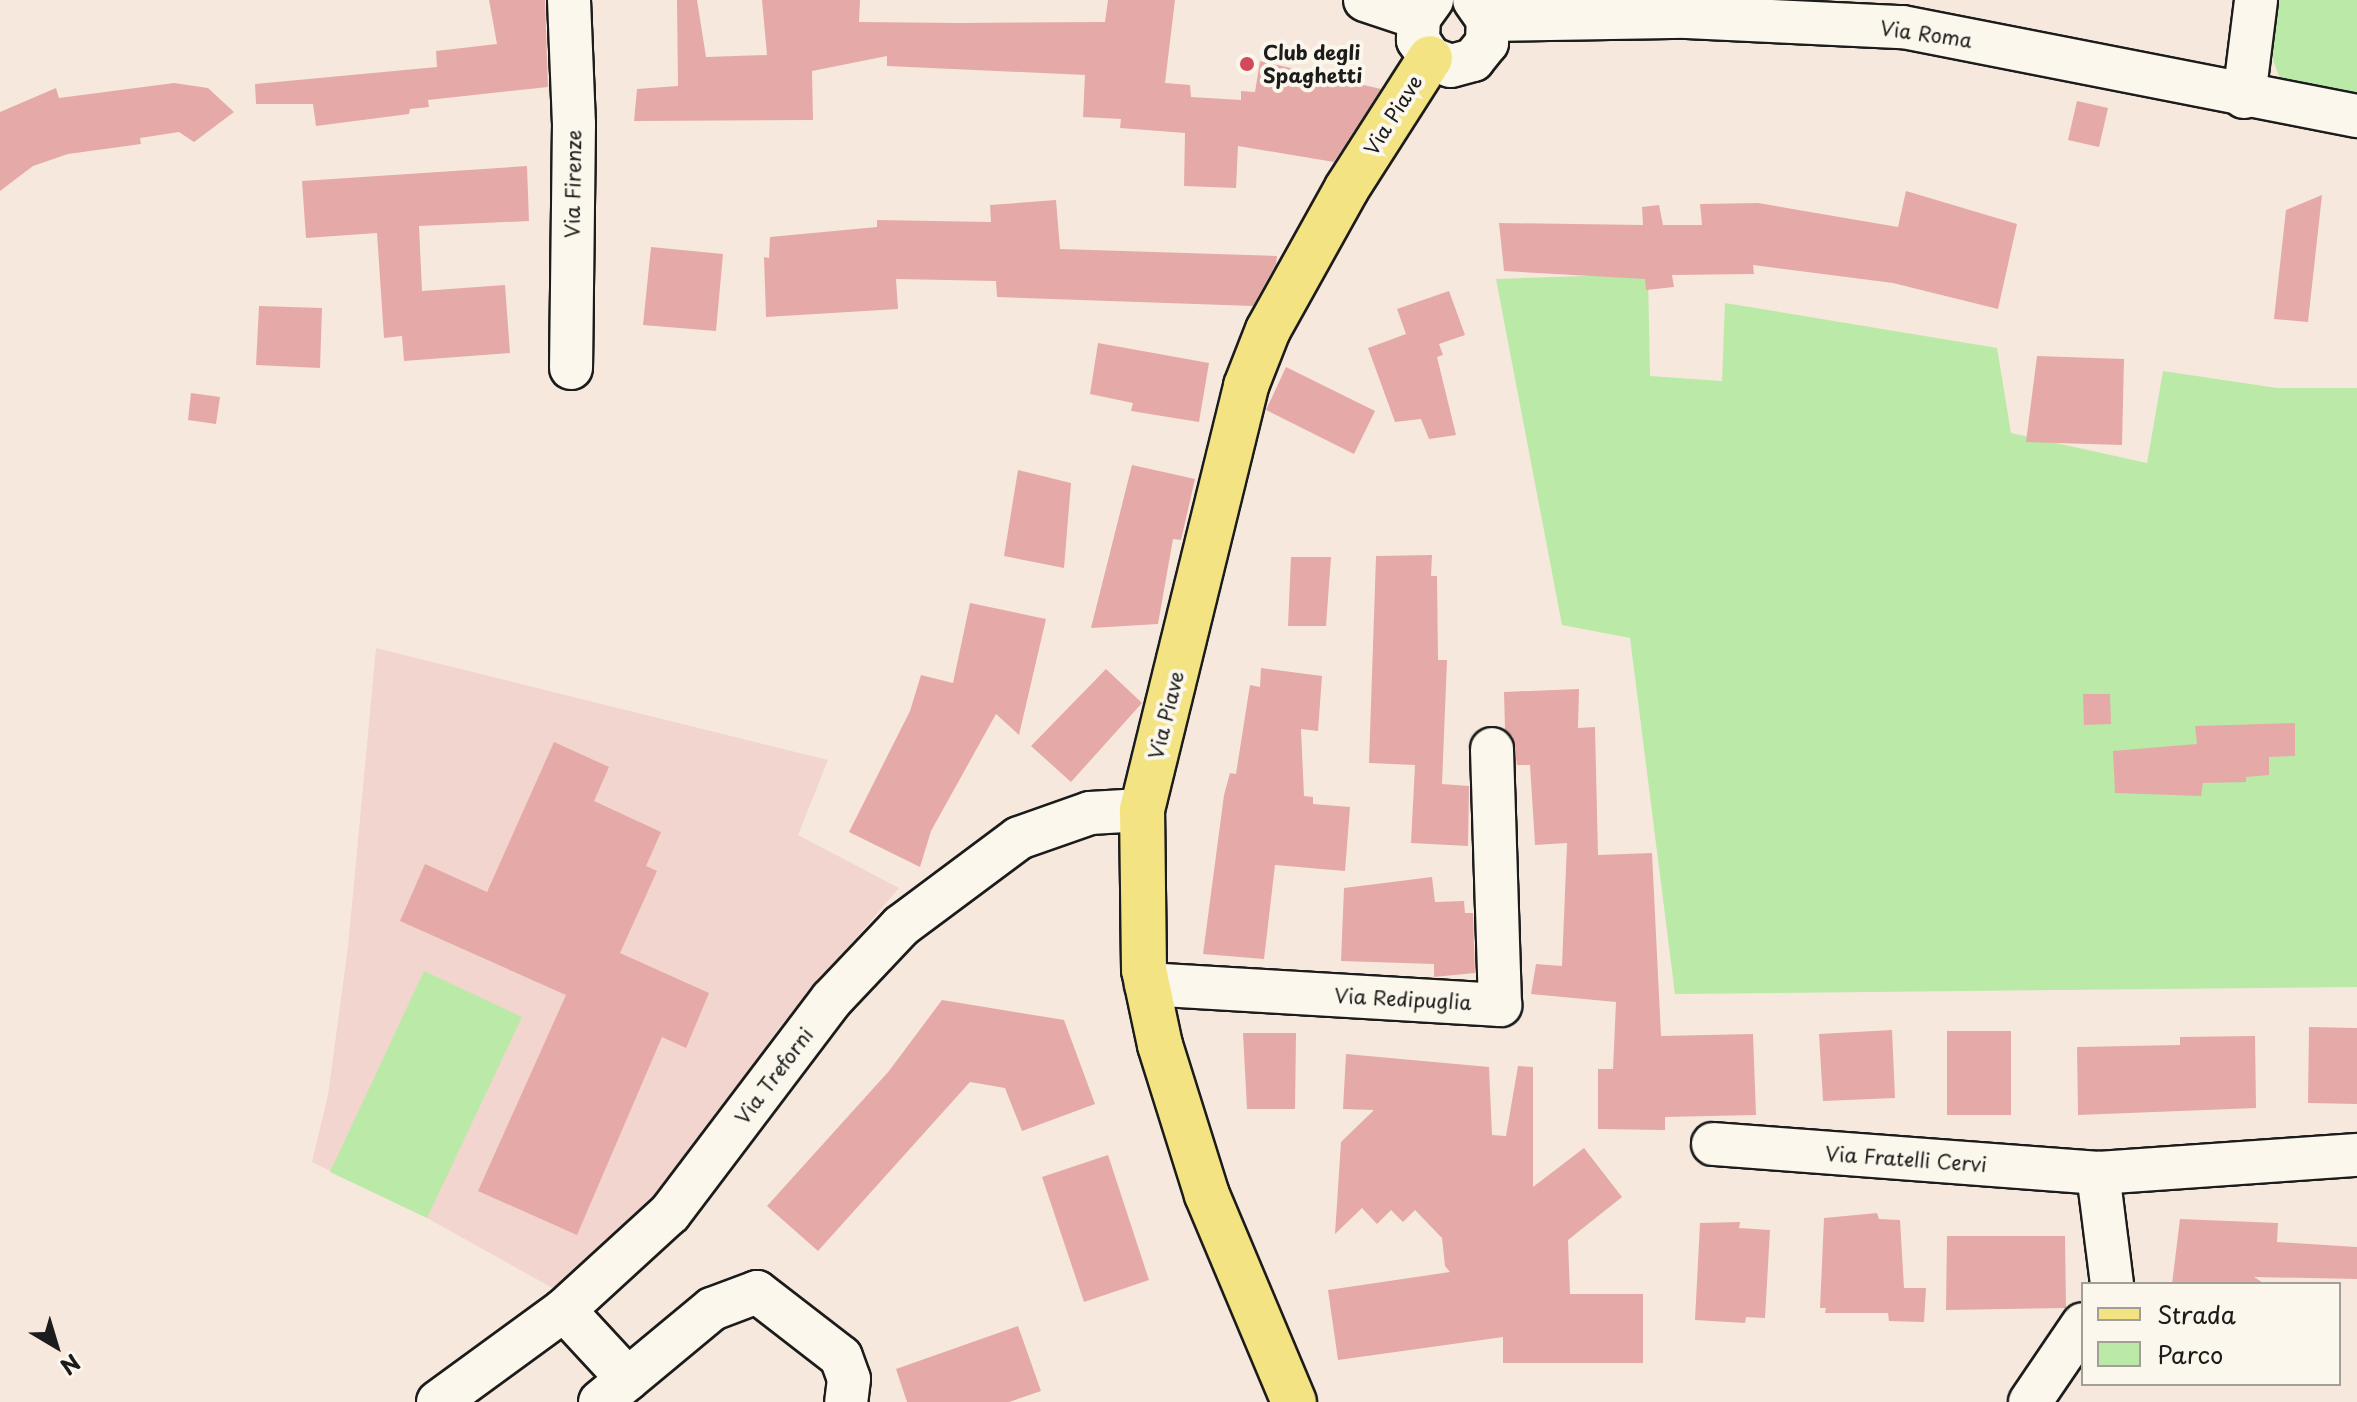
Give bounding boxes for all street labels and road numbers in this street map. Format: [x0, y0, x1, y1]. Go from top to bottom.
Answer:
street label: Via Roma [1878, 16, 1974, 52]
street label: Via Piave [1359, 71, 1427, 159]
street label: Via Firenze [560, 130, 586, 238]
street label: Via Piave [1144, 669, 1188, 761]
street label: Via Redipuglia [1334, 983, 1472, 1015]
street label: Via Treforni [730, 1023, 818, 1129]
street label: Via Fratelli Cervi [1825, 1141, 1987, 1177]

